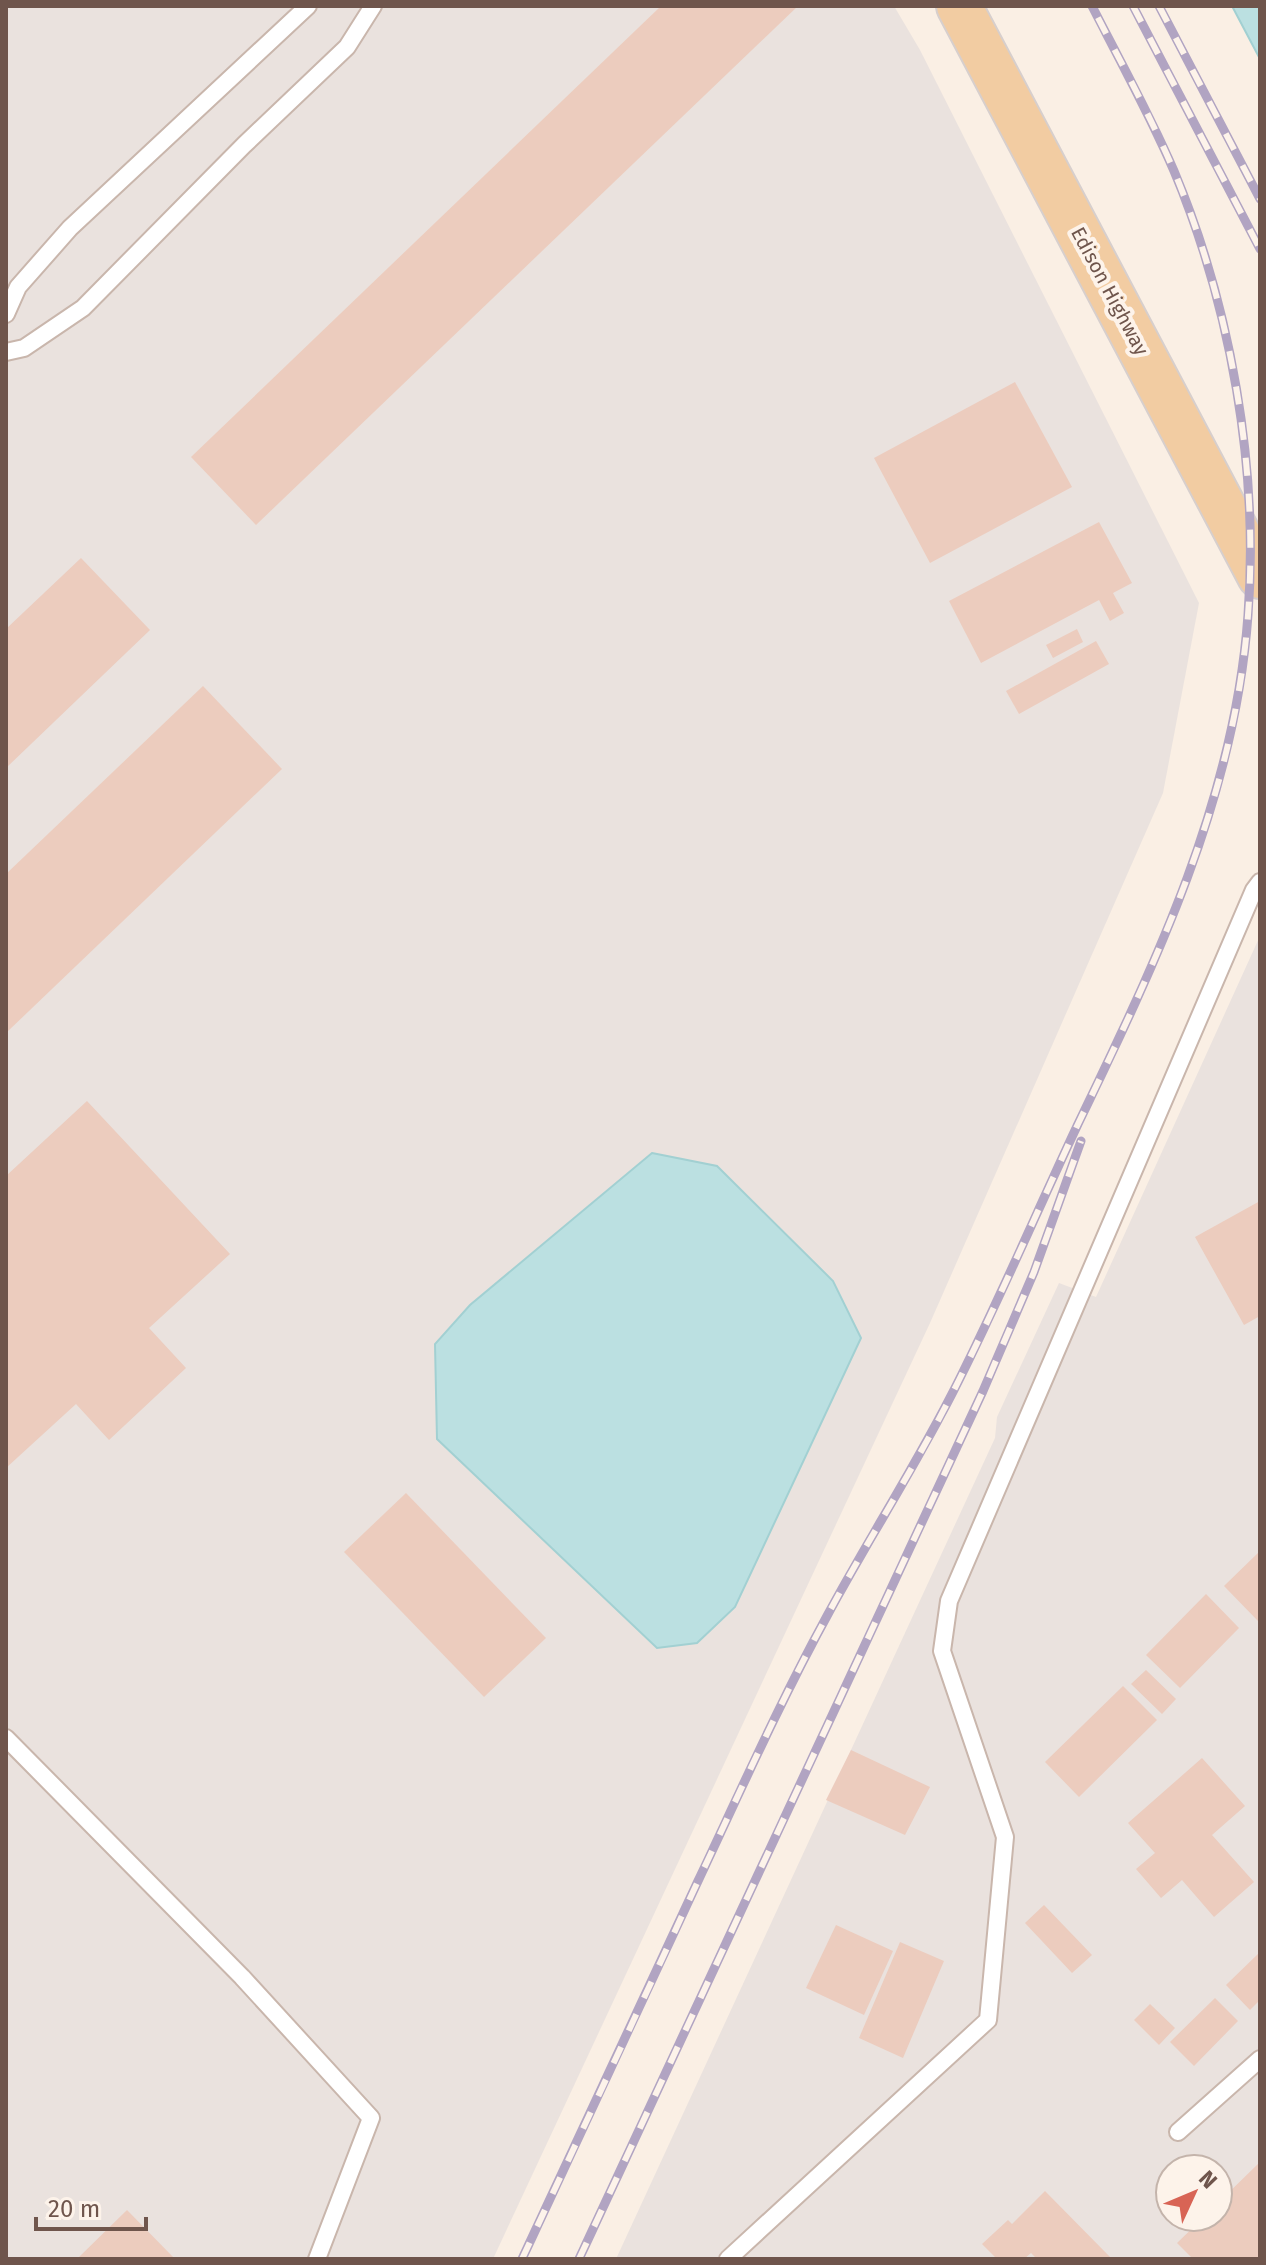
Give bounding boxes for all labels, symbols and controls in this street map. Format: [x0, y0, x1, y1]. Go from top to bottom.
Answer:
street label: Edison Highway [1066, 223, 1154, 359]
north arrow [1154, 2153, 1234, 2233]
text: N [1193, 2165, 1223, 2194]
scale bar [36, 2181, 146, 2231]
text: 20 m [48, 2195, 100, 2223]

